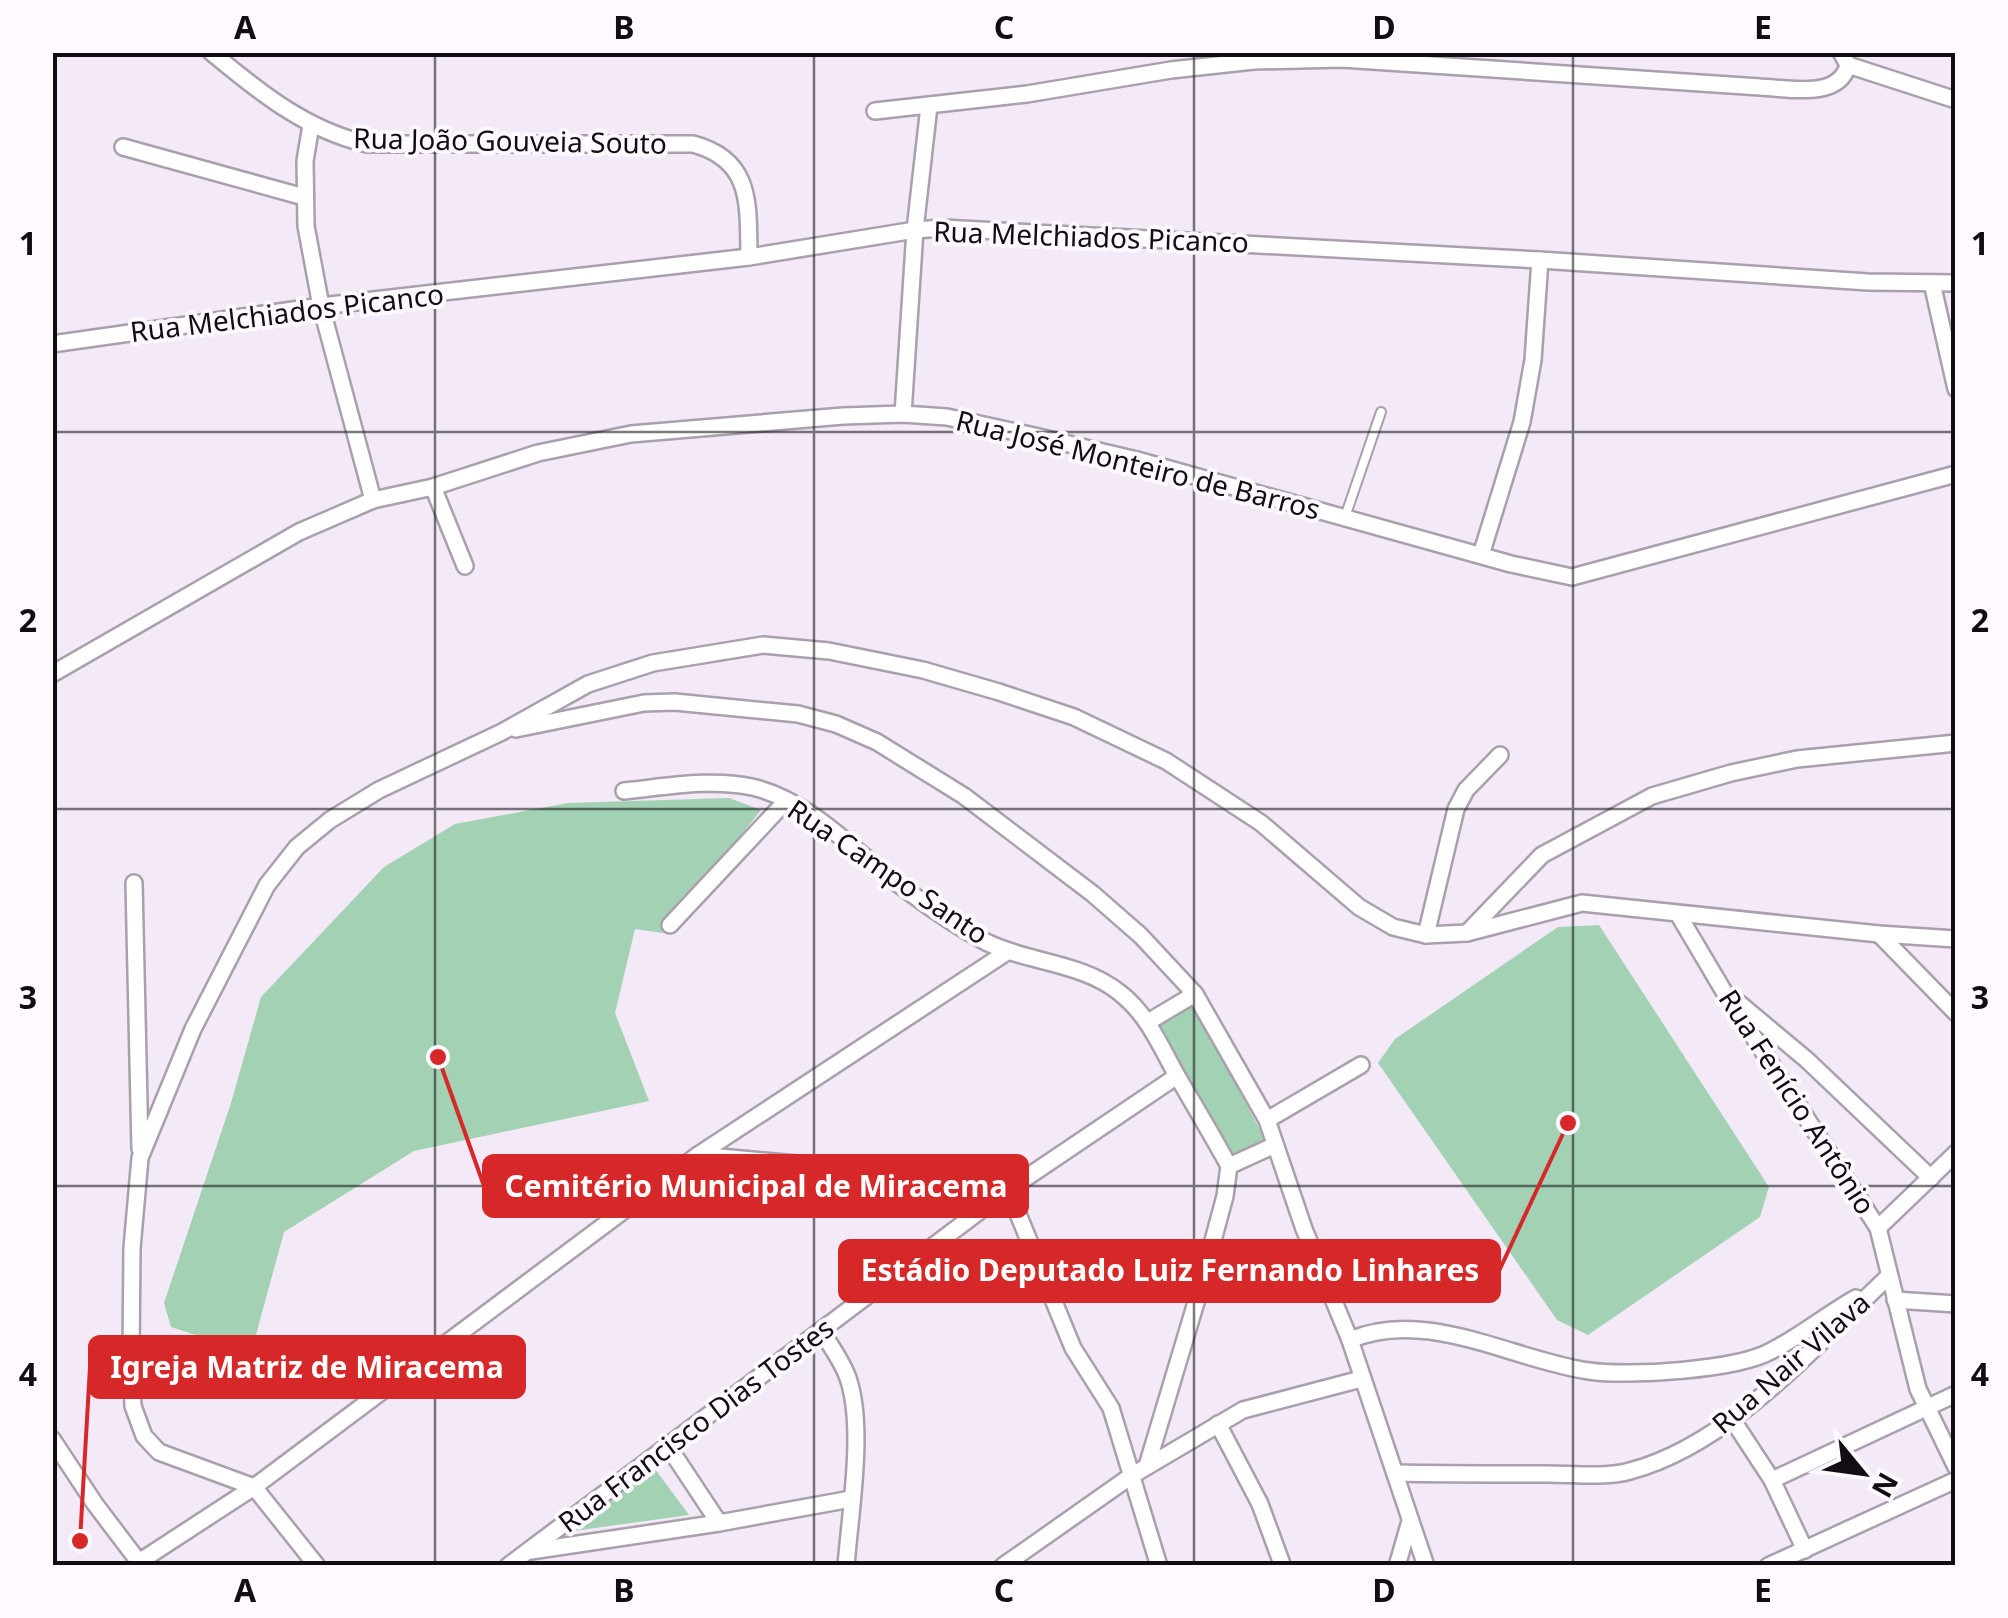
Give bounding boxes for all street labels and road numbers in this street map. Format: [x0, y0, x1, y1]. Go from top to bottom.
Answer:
street label: Rua João Gouveia Souto [353, 118, 667, 162]
street label: Rua Melchiados Picanco [933, 212, 1249, 260]
street label: Rua Melchiados Picanco [128, 274, 446, 350]
street label: Rua José Monteiro de Barros [952, 400, 1324, 528]
street label: Rua Campo Santo [781, 790, 996, 952]
street label: Rua Fenício Antônio [1711, 982, 1885, 1221]
street label: Rua Nair Vilava [1703, 1283, 1877, 1441]
street label: Rua Francisco Dias Tostes [550, 1308, 841, 1540]

